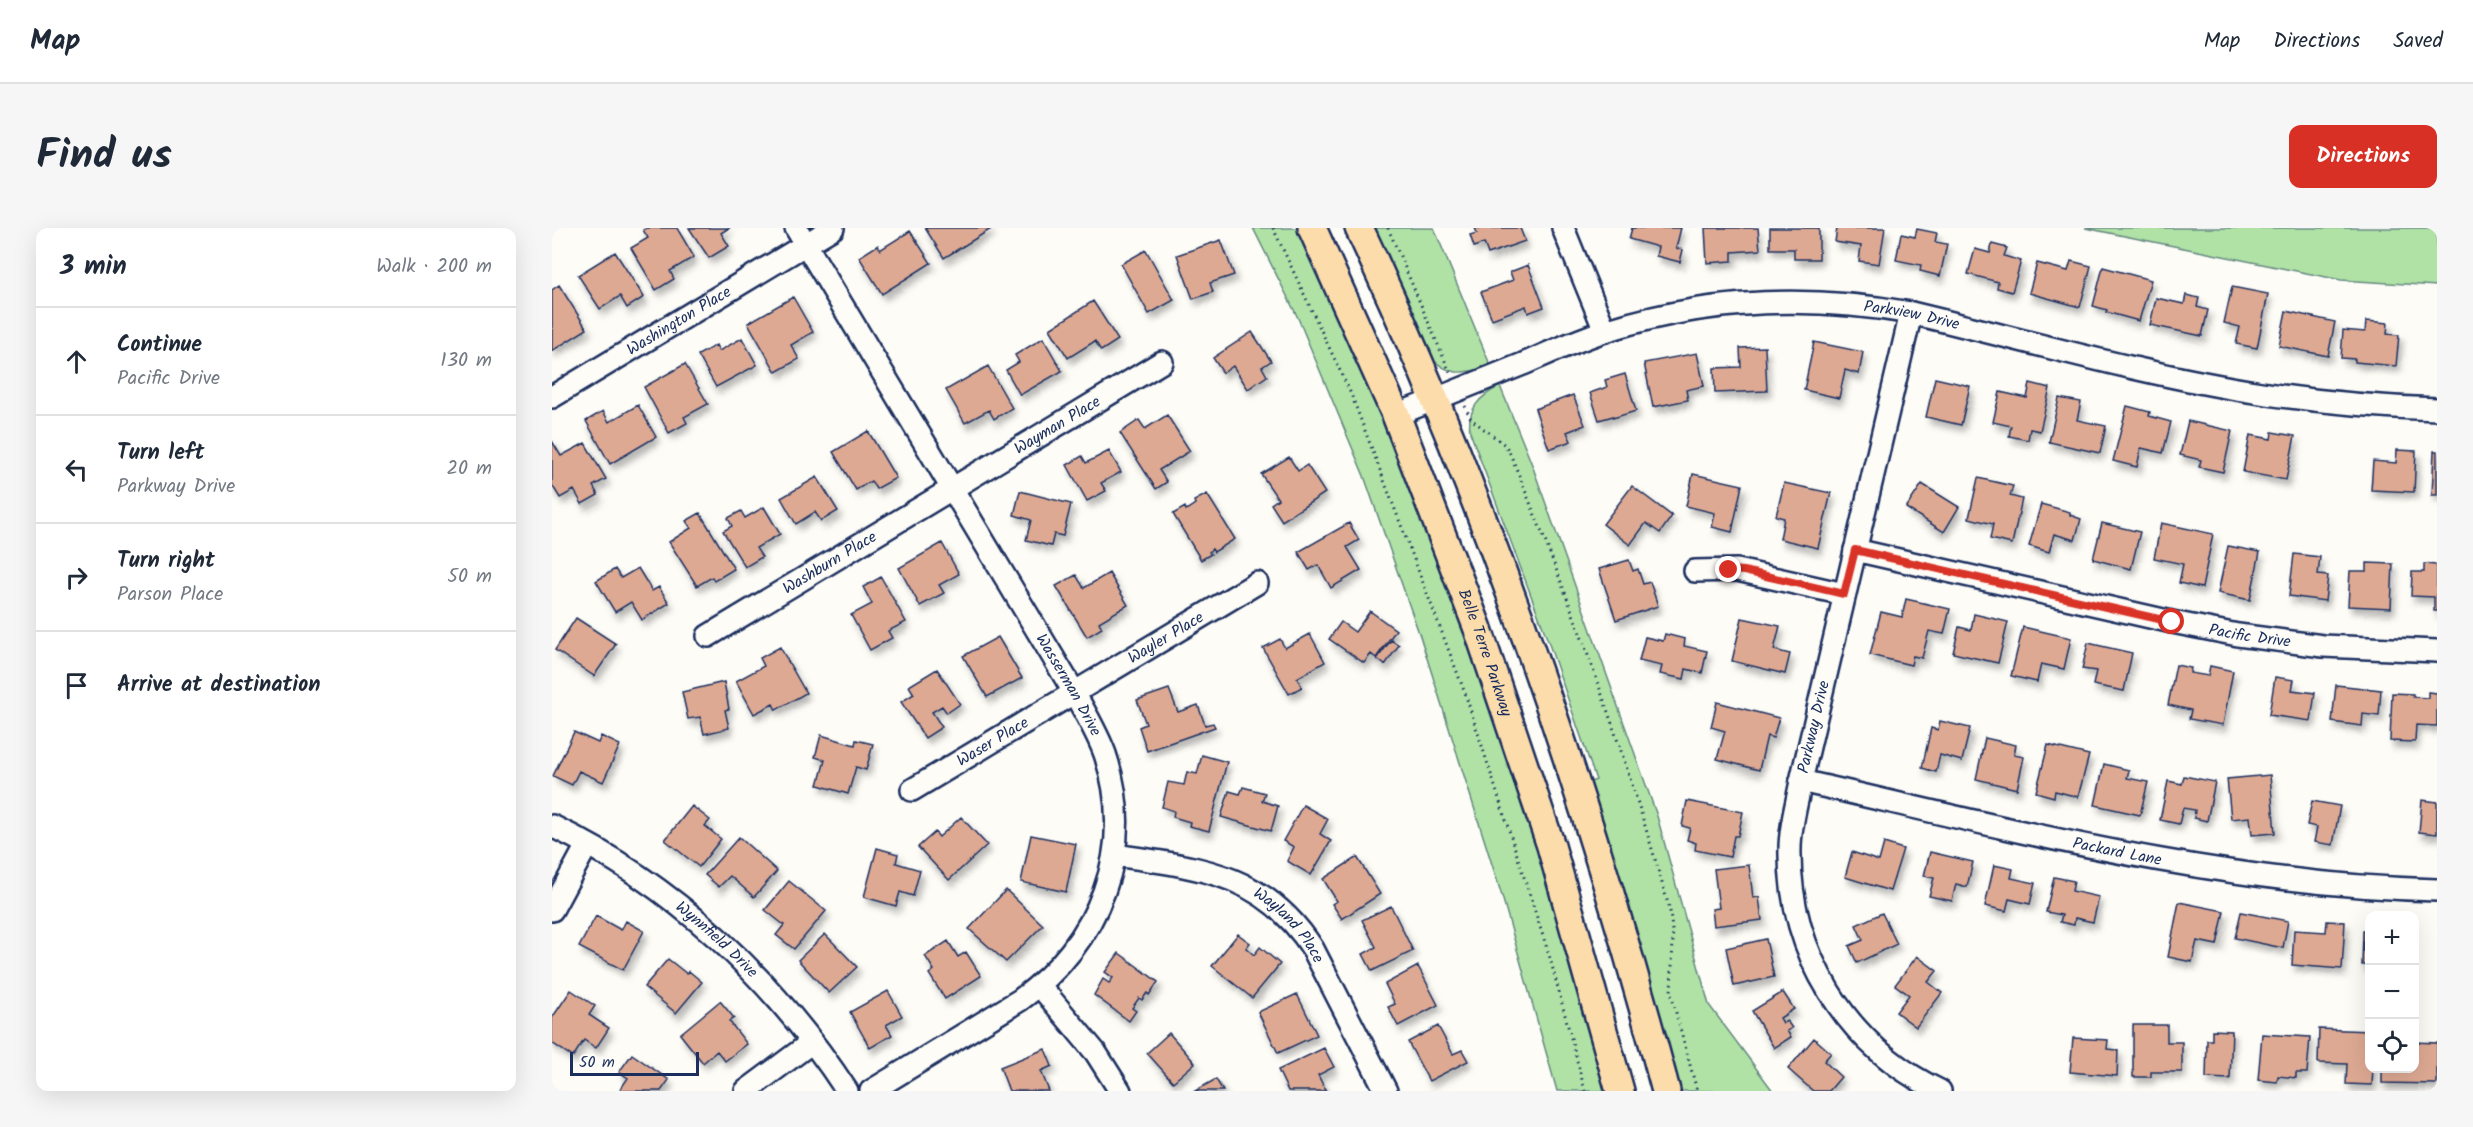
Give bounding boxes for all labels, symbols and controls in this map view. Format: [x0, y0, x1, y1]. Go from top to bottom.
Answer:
text: Map [30, 19, 81, 64]
text: Map [2204, 25, 2240, 58]
text: Directions [2273, 25, 2360, 58]
text: Saved [2393, 25, 2443, 58]
text: Find us [36, 123, 172, 190]
button: Directions [2289, 125, 2437, 188]
text: 3 min [60, 246, 127, 288]
text: Walk · 200 m [376, 251, 492, 283]
street label: Washington Place [622, 280, 736, 362]
street label: Parkview Drive [1862, 294, 1962, 337]
text: Continue [117, 328, 202, 363]
icon: ahead [60, 345, 93, 378]
text: 130 m [440, 345, 492, 377]
text: Pacific Drive [117, 363, 220, 395]
street label: Wayman Place [1009, 389, 1105, 461]
text: Turn left [117, 436, 204, 471]
icon: left [60, 453, 93, 486]
text: 20 m [446, 453, 492, 485]
text: Parkway Drive [117, 471, 235, 503]
street label: Washburn Place [778, 524, 882, 601]
text: Turn right [117, 544, 215, 579]
route end [1715, 556, 1741, 582]
icon: right [60, 561, 93, 594]
text: 50 m [447, 561, 492, 593]
text: Parson Place [117, 579, 223, 611]
street label: Belle Terre Parkway [1451, 585, 1519, 720]
street label: Wayler Place [1123, 605, 1209, 670]
route start [2158, 608, 2184, 634]
street label: Pacific Drive [2207, 617, 2292, 654]
street label: Wasserman Drive [1029, 629, 1108, 740]
text: Arrive at destination [117, 668, 320, 703]
icon: arrive [60, 669, 93, 702]
street label: Parkway Drive [1791, 678, 1837, 776]
street label: Waser Place [952, 710, 1033, 773]
street label: Packard Lane [2070, 831, 2164, 872]
street label: Wayland Place [1248, 881, 1331, 967]
street label: Wynnfield Drive [670, 895, 764, 984]
map controls [2365, 911, 2419, 1073]
button: + [2365, 911, 2419, 965]
button: − [2365, 965, 2419, 1019]
button: locate [2365, 1019, 2419, 1073]
scale bar [570, 1049, 699, 1076]
text: 50 m [579, 1050, 615, 1075]

